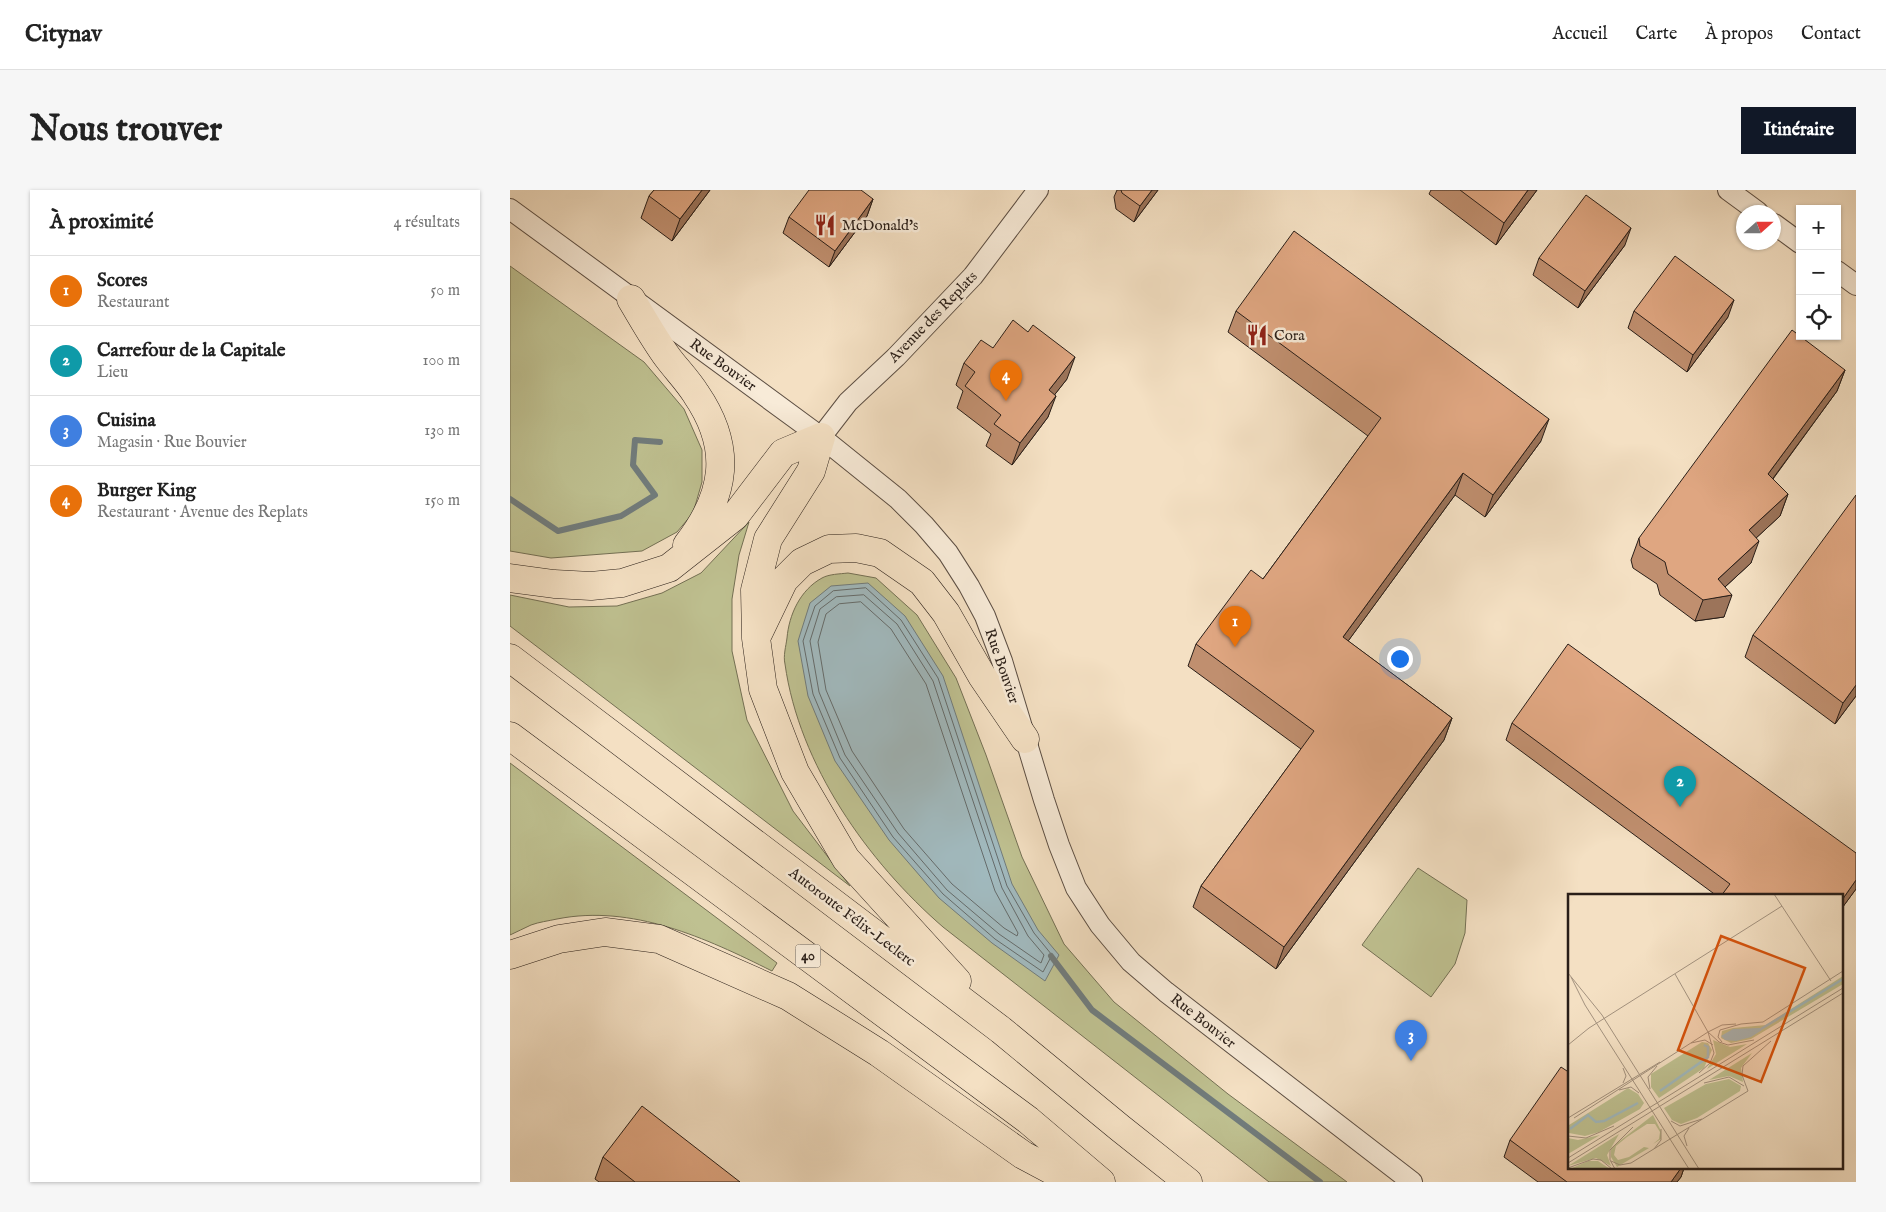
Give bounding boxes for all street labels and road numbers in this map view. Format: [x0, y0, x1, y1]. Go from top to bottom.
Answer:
street label: Avenue des Replats [884, 267, 981, 367]
street label: Rue Bouvier [686, 334, 761, 396]
street label: Rue Bouvier [980, 626, 1024, 706]
street label: Autoroute Félix-Leclerc [784, 863, 919, 971]
road number: 40 [796, 944, 820, 968]
street label: Rue Bouvier [1166, 989, 1240, 1053]

